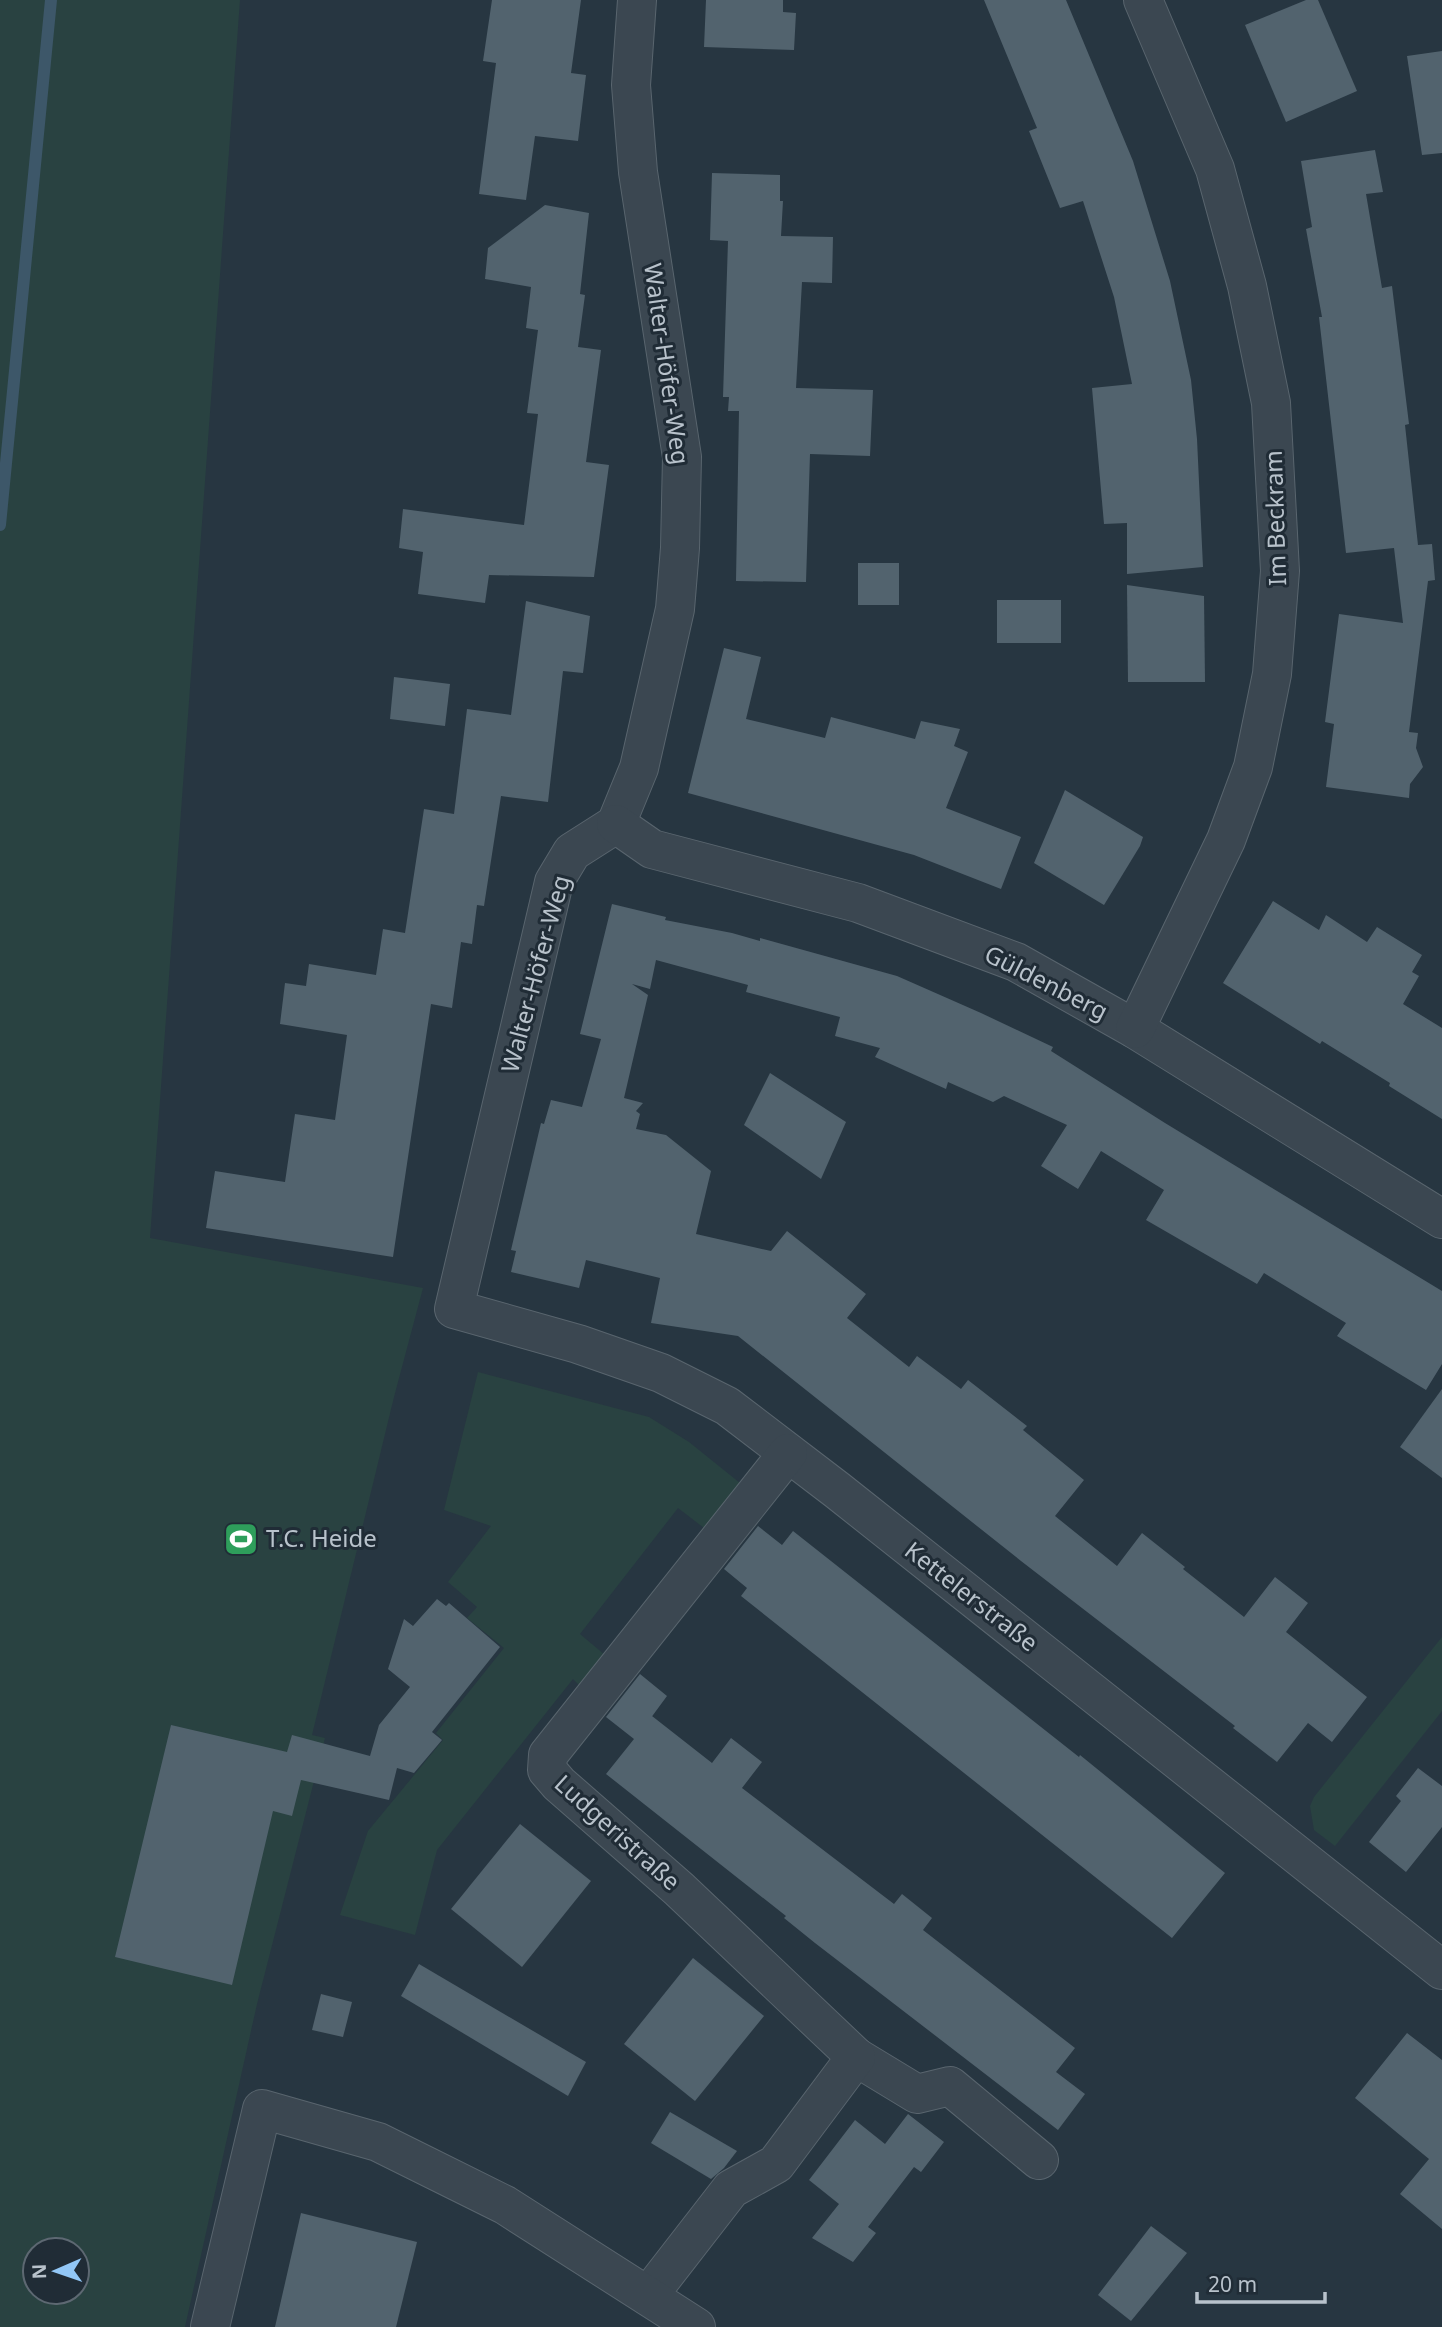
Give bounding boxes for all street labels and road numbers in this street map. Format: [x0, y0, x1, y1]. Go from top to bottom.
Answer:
street label: Walter-Höfer-Weg [637, 261, 698, 467]
street label: Im Beckram [1256, 450, 1293, 586]
street label: Walter-Höfer-Weg [492, 871, 577, 1076]
street label: Güldenberg [979, 936, 1114, 1027]
street label: Kettelerstraße [898, 1533, 1045, 1658]
street label: Ludgeristraße [548, 1767, 688, 1897]

